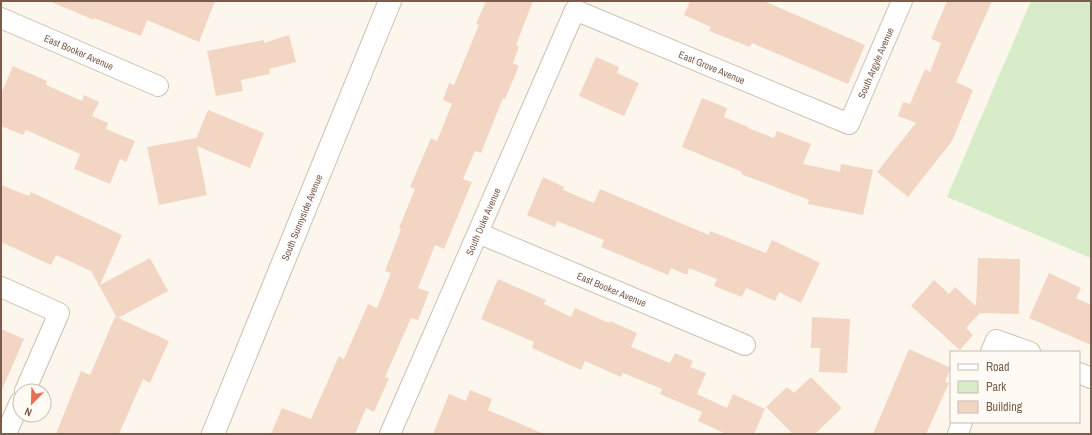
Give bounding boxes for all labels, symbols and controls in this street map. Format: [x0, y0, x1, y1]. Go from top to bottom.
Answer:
street label: South Argyle Avenue [855, 25, 897, 101]
street label: East Booker Avenue [42, 32, 116, 73]
street label: East Grove Avenue [677, 48, 747, 87]
street label: South Sunnyside Avenue [279, 172, 326, 263]
street label: South Duke Avenue [463, 185, 504, 257]
street label: East Booker Avenue [575, 269, 649, 310]
legend [950, 351, 1080, 423]
text: Road [986, 359, 1010, 375]
text: Park [986, 379, 1006, 395]
north arrow [12, 383, 52, 423]
text: Building [986, 399, 1023, 415]
text: N [22, 404, 34, 420]

